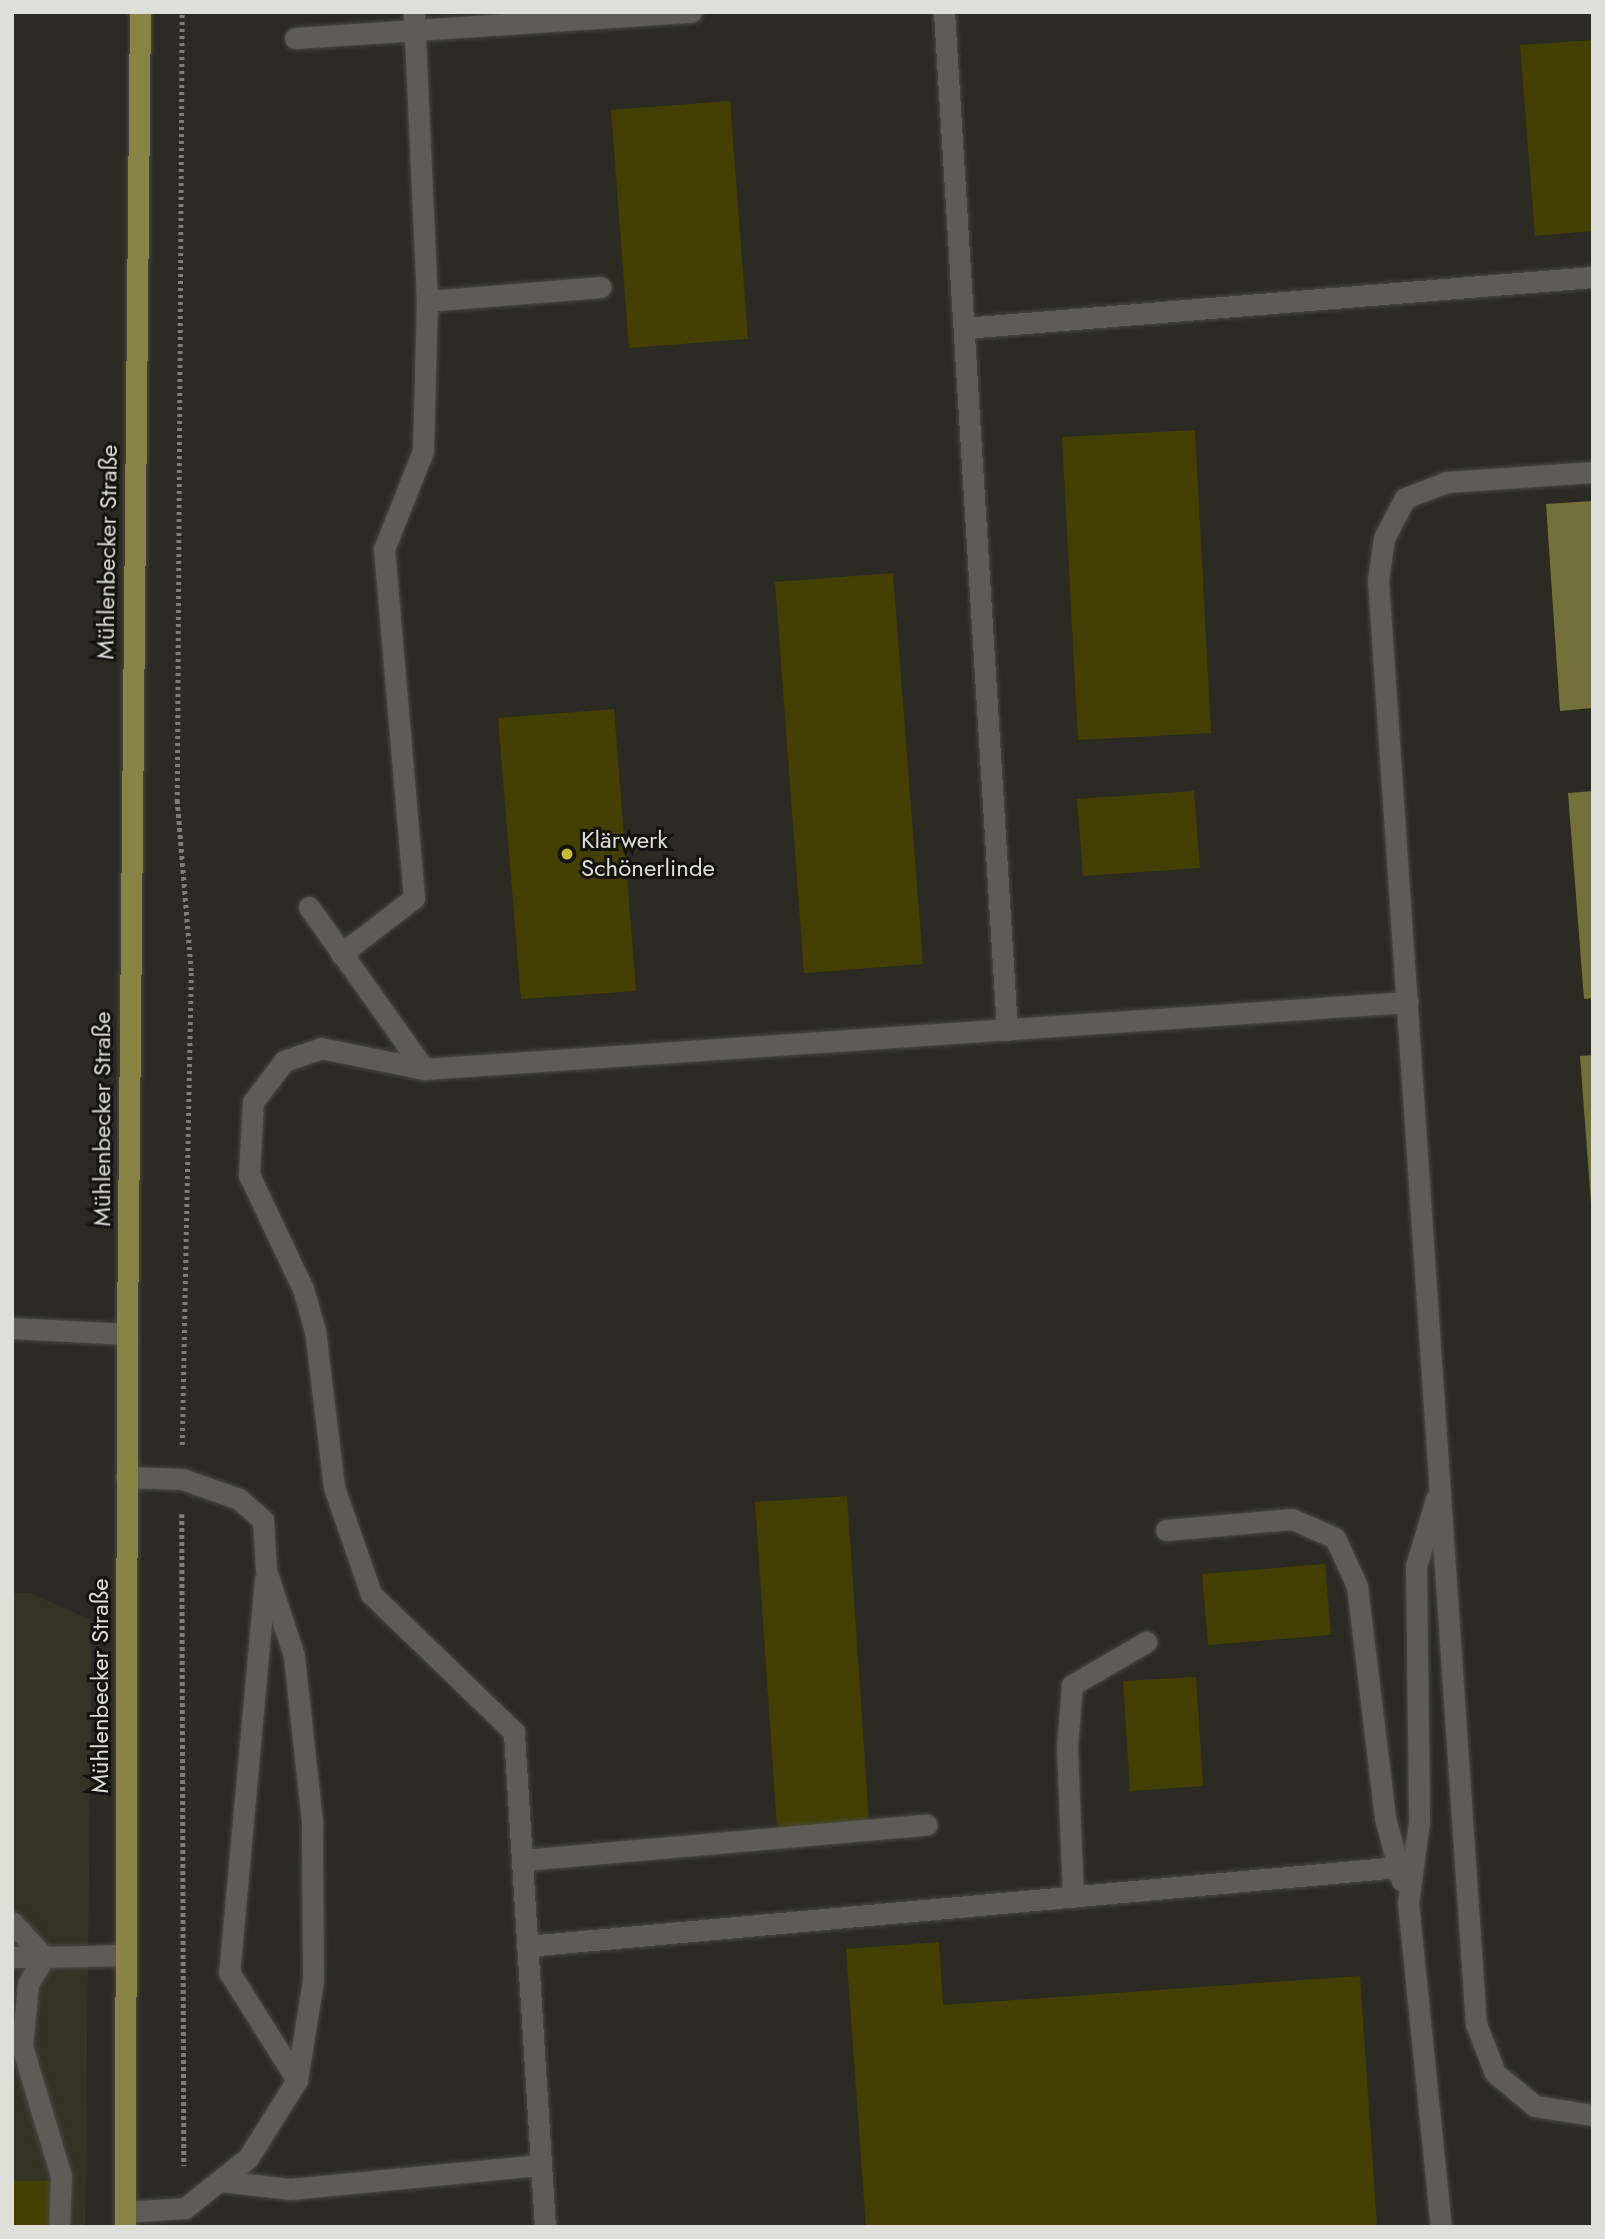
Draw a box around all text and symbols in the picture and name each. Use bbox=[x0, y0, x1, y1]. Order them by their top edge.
street label: Mühlenbecker Straße bbox=[91, 444, 123, 660]
place label: Klärwerk Schönerlinde bbox=[581, 826, 715, 882]
marker: Klärwerk Schönerlinde bbox=[559, 846, 575, 862]
street label: Mühlenbecker Straße bbox=[88, 1011, 116, 1227]
street label: Mühlenbecker Straße bbox=[86, 1578, 114, 1794]

